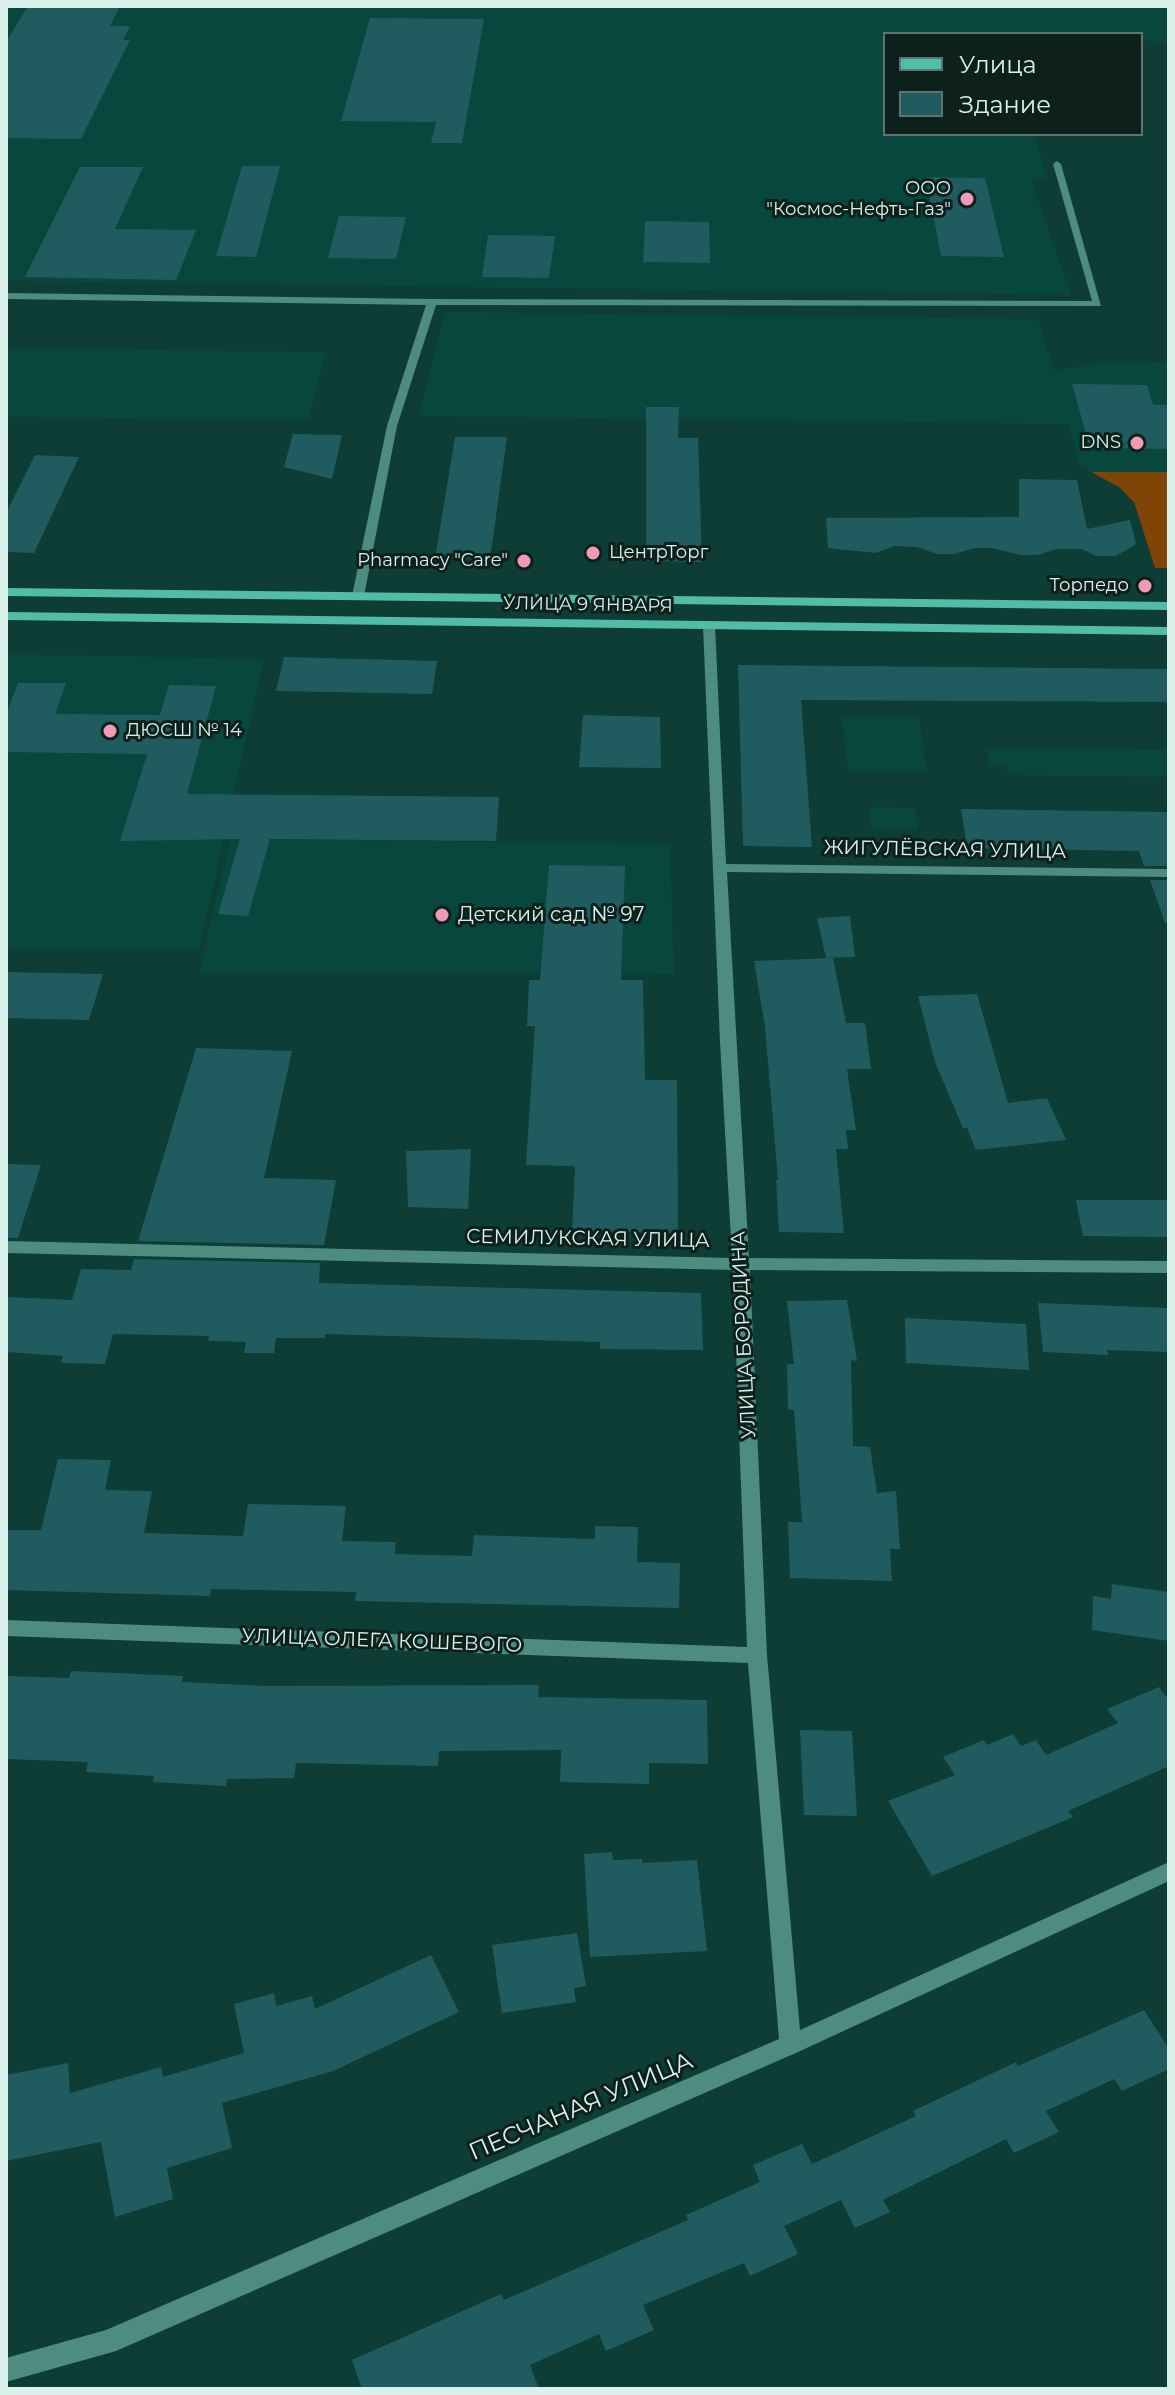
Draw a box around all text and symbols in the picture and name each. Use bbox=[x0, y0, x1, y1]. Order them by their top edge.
legend bbox=[883, 32, 1143, 136]
text: Улица bbox=[959, 50, 1037, 79]
text: Здание bbox=[959, 90, 1051, 119]
place label: ООО "Космос-Нефть-Газ" bbox=[766, 178, 951, 220]
marker: ООО "Космос-Нефть-Газ" bbox=[958, 190, 976, 208]
place label: DNS bbox=[1080, 432, 1121, 454]
marker: DNS bbox=[1128, 434, 1146, 452]
place label: ЦентрТорг bbox=[609, 542, 708, 564]
marker: ЦентрТорг bbox=[584, 544, 602, 562]
place label: Pharmacy "Care" bbox=[357, 550, 508, 572]
marker: Pharmacy "Care" bbox=[515, 552, 533, 570]
place label: Торпедо bbox=[1049, 575, 1129, 597]
marker: Торпедо bbox=[1136, 577, 1154, 595]
street label: УЛИЦА 9 ЯНВАРЯ bbox=[503, 593, 673, 617]
place label: ДЮСШ № 14 bbox=[126, 720, 242, 742]
marker: ДЮСШ № 14 bbox=[101, 722, 119, 740]
street label: ЖИГУЛЁВСКАЯ УЛИЦА bbox=[823, 836, 1067, 864]
place label: Детский сад № 97 bbox=[458, 903, 644, 927]
marker: Детский сад № 97 bbox=[433, 906, 451, 924]
street label: СЕМИЛУКСКАЯ УЛИЦА bbox=[466, 1225, 710, 1253]
street label: УЛИЦА БОРОДИНА bbox=[727, 1231, 761, 1439]
street label: УЛИЦА ОЛЕГА КОШЕВОГО bbox=[241, 1624, 523, 1658]
street label: ПЕСЧАНАЯ УЛИЦА bbox=[465, 2047, 697, 2167]

